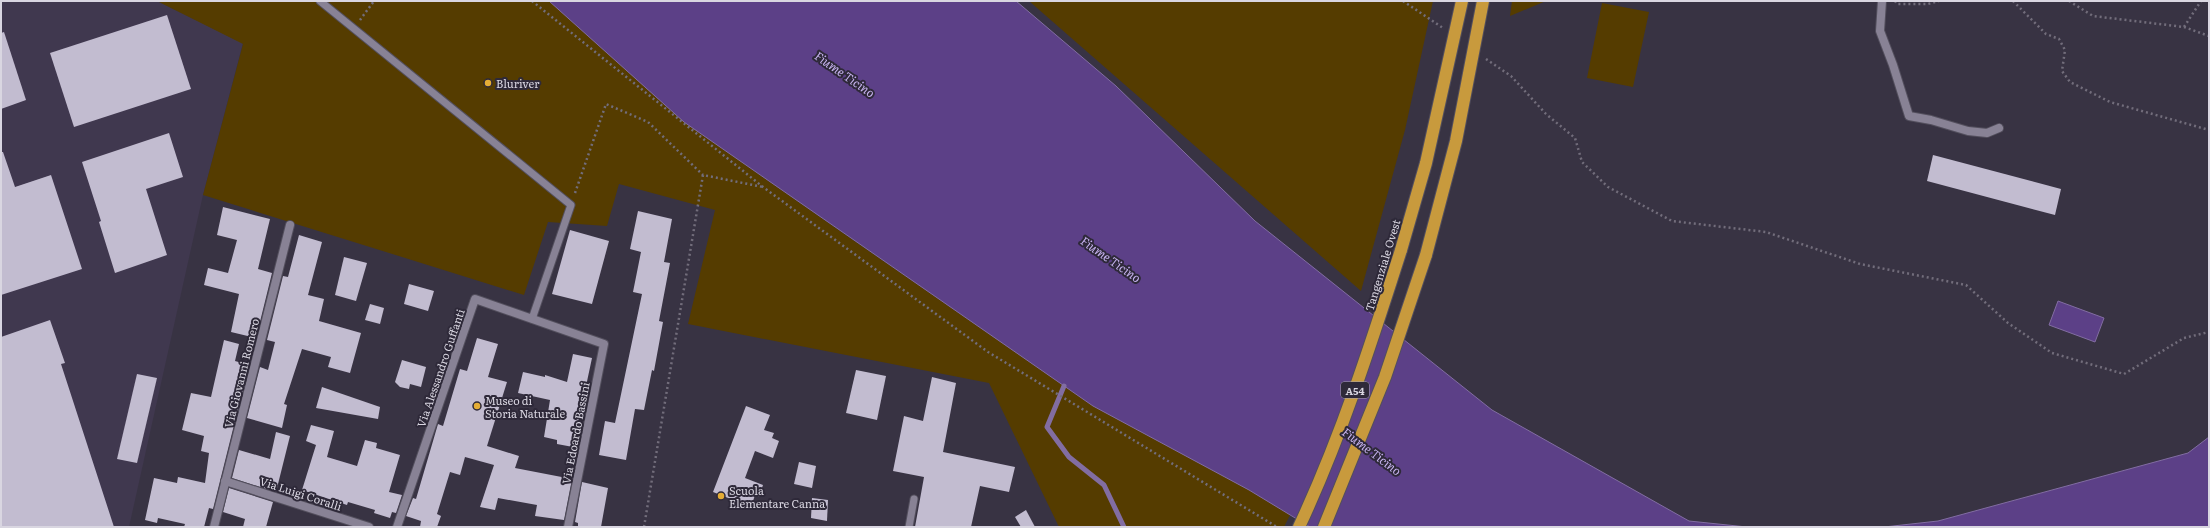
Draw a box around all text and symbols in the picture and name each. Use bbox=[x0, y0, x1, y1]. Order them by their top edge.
water label: Fiume Ticino bbox=[811, 47, 879, 101]
place label: Bluriver bbox=[496, 75, 540, 91]
marker: Bluriver bbox=[483, 78, 493, 88]
street label: Tangenziale Ovest bbox=[1360, 217, 1404, 313]
water label: Fiume Ticino bbox=[1077, 232, 1145, 286]
street label: Via Alessandro Guffanti bbox=[412, 306, 468, 429]
street label: Via Giovanni Romero bbox=[220, 317, 262, 429]
street label: Via Edoardo Bassini bbox=[557, 380, 593, 485]
road number: A54 bbox=[1341, 382, 1369, 398]
place label: Museo di Storia Naturale bbox=[485, 392, 565, 421]
marker: Museo di Storia Naturale bbox=[472, 401, 482, 411]
water label: Fiume Ticino bbox=[1339, 423, 1405, 479]
street label: Via Luigi Coralli bbox=[258, 472, 344, 514]
place label: Scuola Elementare Canna bbox=[729, 482, 825, 511]
marker: Scuola Elementare Canna bbox=[716, 491, 726, 501]

